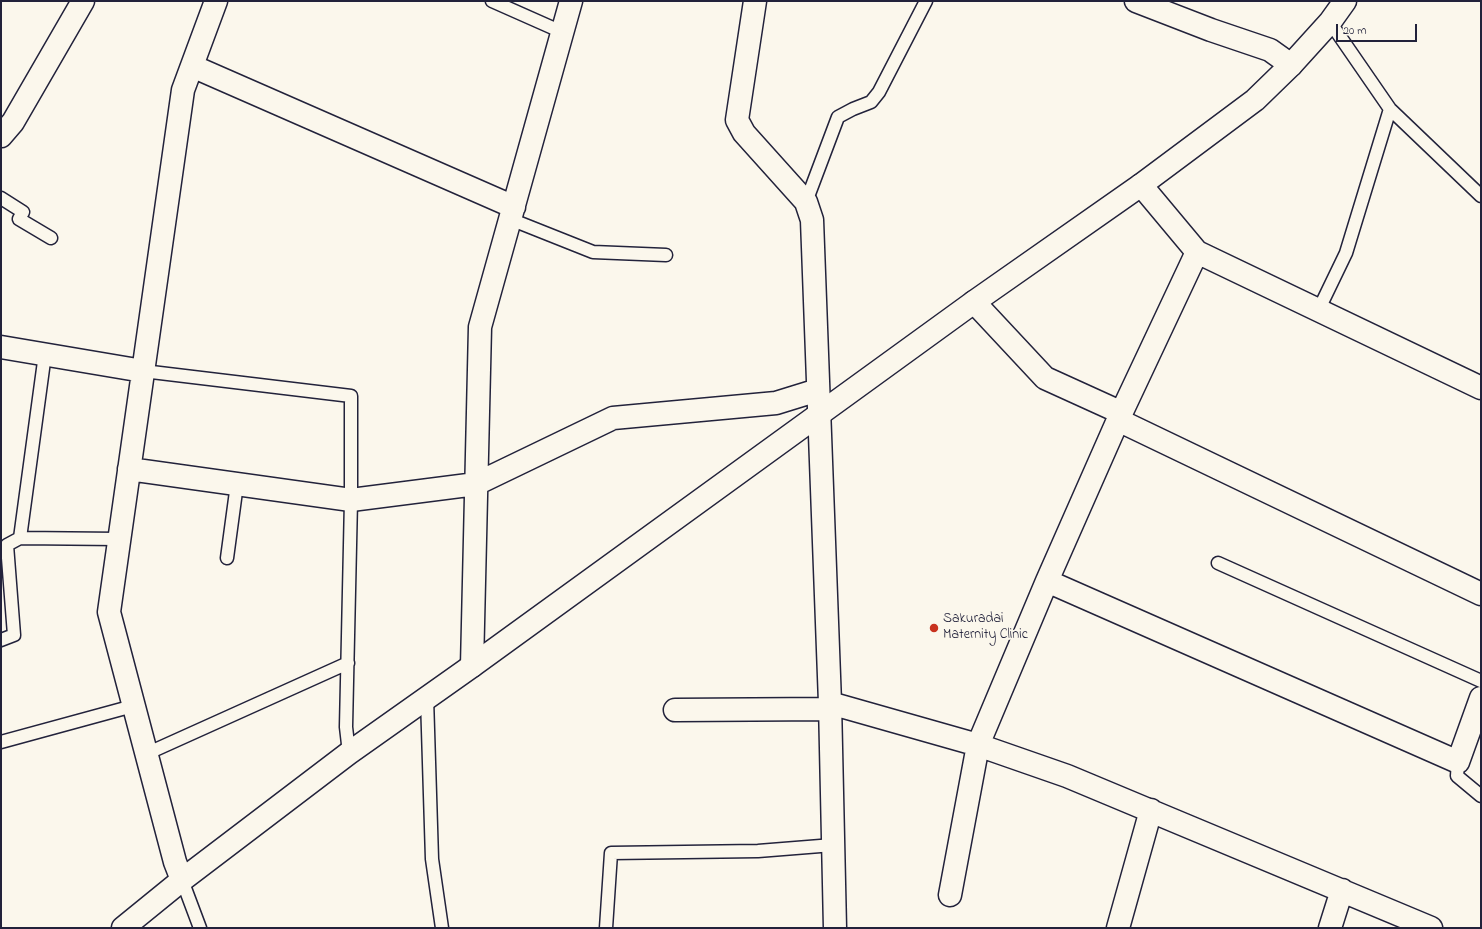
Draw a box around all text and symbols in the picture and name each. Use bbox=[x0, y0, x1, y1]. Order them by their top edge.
scale bar bbox=[1338, 16, 1419, 42]
text: 20 m bbox=[1343, 22, 1366, 40]
place label: Sakuradai Maternity Clinic bbox=[943, 612, 1028, 644]
marker: Sakuradai Maternity Clinic bbox=[928, 622, 940, 634]

